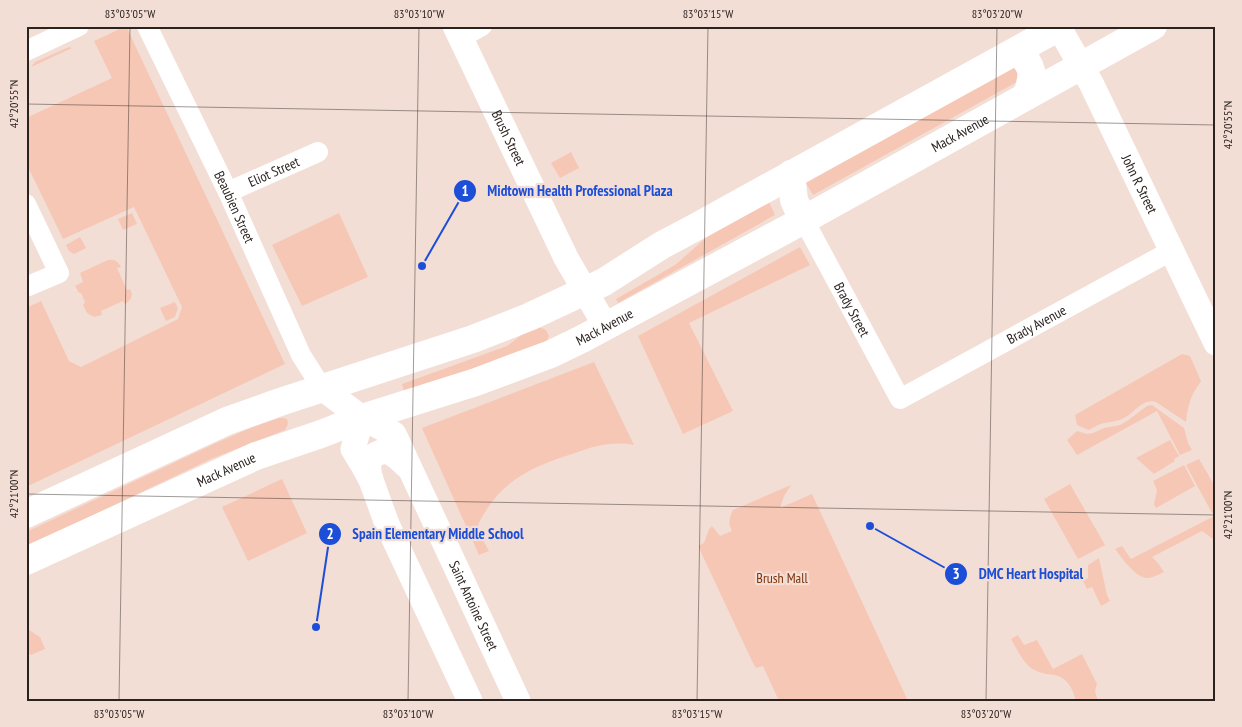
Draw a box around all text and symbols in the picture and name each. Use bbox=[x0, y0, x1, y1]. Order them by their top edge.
text: 83°03'05"W bbox=[105, 6, 155, 21]
text: 83°03'10"W bbox=[394, 6, 444, 21]
text: 83°03'15"W bbox=[683, 6, 733, 21]
text: 83°03'20"W bbox=[972, 6, 1022, 21]
text: 42°20'55"N bbox=[6, 80, 21, 128]
text: 42°20'55"N bbox=[1220, 101, 1235, 149]
street label: Brush Street bbox=[488, 107, 530, 169]
street label: Mack Avenue bbox=[928, 110, 992, 156]
street label: John R Street bbox=[1117, 151, 1162, 217]
street label: Eliot Street bbox=[245, 152, 302, 191]
street label: Beaubien Street bbox=[210, 168, 259, 246]
callout: Midtown Health Professional Plaza bbox=[452, 176, 683, 206]
text: 1 bbox=[461, 181, 469, 200]
text: Midtown Health Professional Plaza bbox=[487, 181, 673, 200]
street label: Brady Street bbox=[830, 279, 874, 340]
street label: Brady Avenue bbox=[1004, 301, 1069, 348]
street label: Mack Avenue bbox=[573, 304, 637, 350]
street label: Mack Avenue bbox=[194, 448, 259, 491]
text: 42°21'00"N bbox=[6, 470, 21, 518]
text: 42°21'00"N bbox=[1220, 491, 1235, 539]
callout: Spain Elementary Middle School bbox=[318, 519, 534, 549]
text: 2 bbox=[326, 524, 334, 543]
text: Spain Elementary Middle School bbox=[352, 524, 524, 543]
street label: Saint Antoine Street bbox=[445, 558, 502, 653]
callout: DMC Heart Hospital bbox=[944, 559, 1094, 589]
text: 3 bbox=[952, 564, 960, 583]
text: DMC Heart Hospital bbox=[979, 564, 1084, 583]
park label: Brush Mall bbox=[756, 569, 808, 587]
text: 83°03'05"W bbox=[94, 706, 144, 721]
text: 83°03'10"W bbox=[383, 706, 433, 721]
text: 83°03'15"W bbox=[672, 706, 722, 721]
text: 83°03'20"W bbox=[961, 706, 1011, 721]

